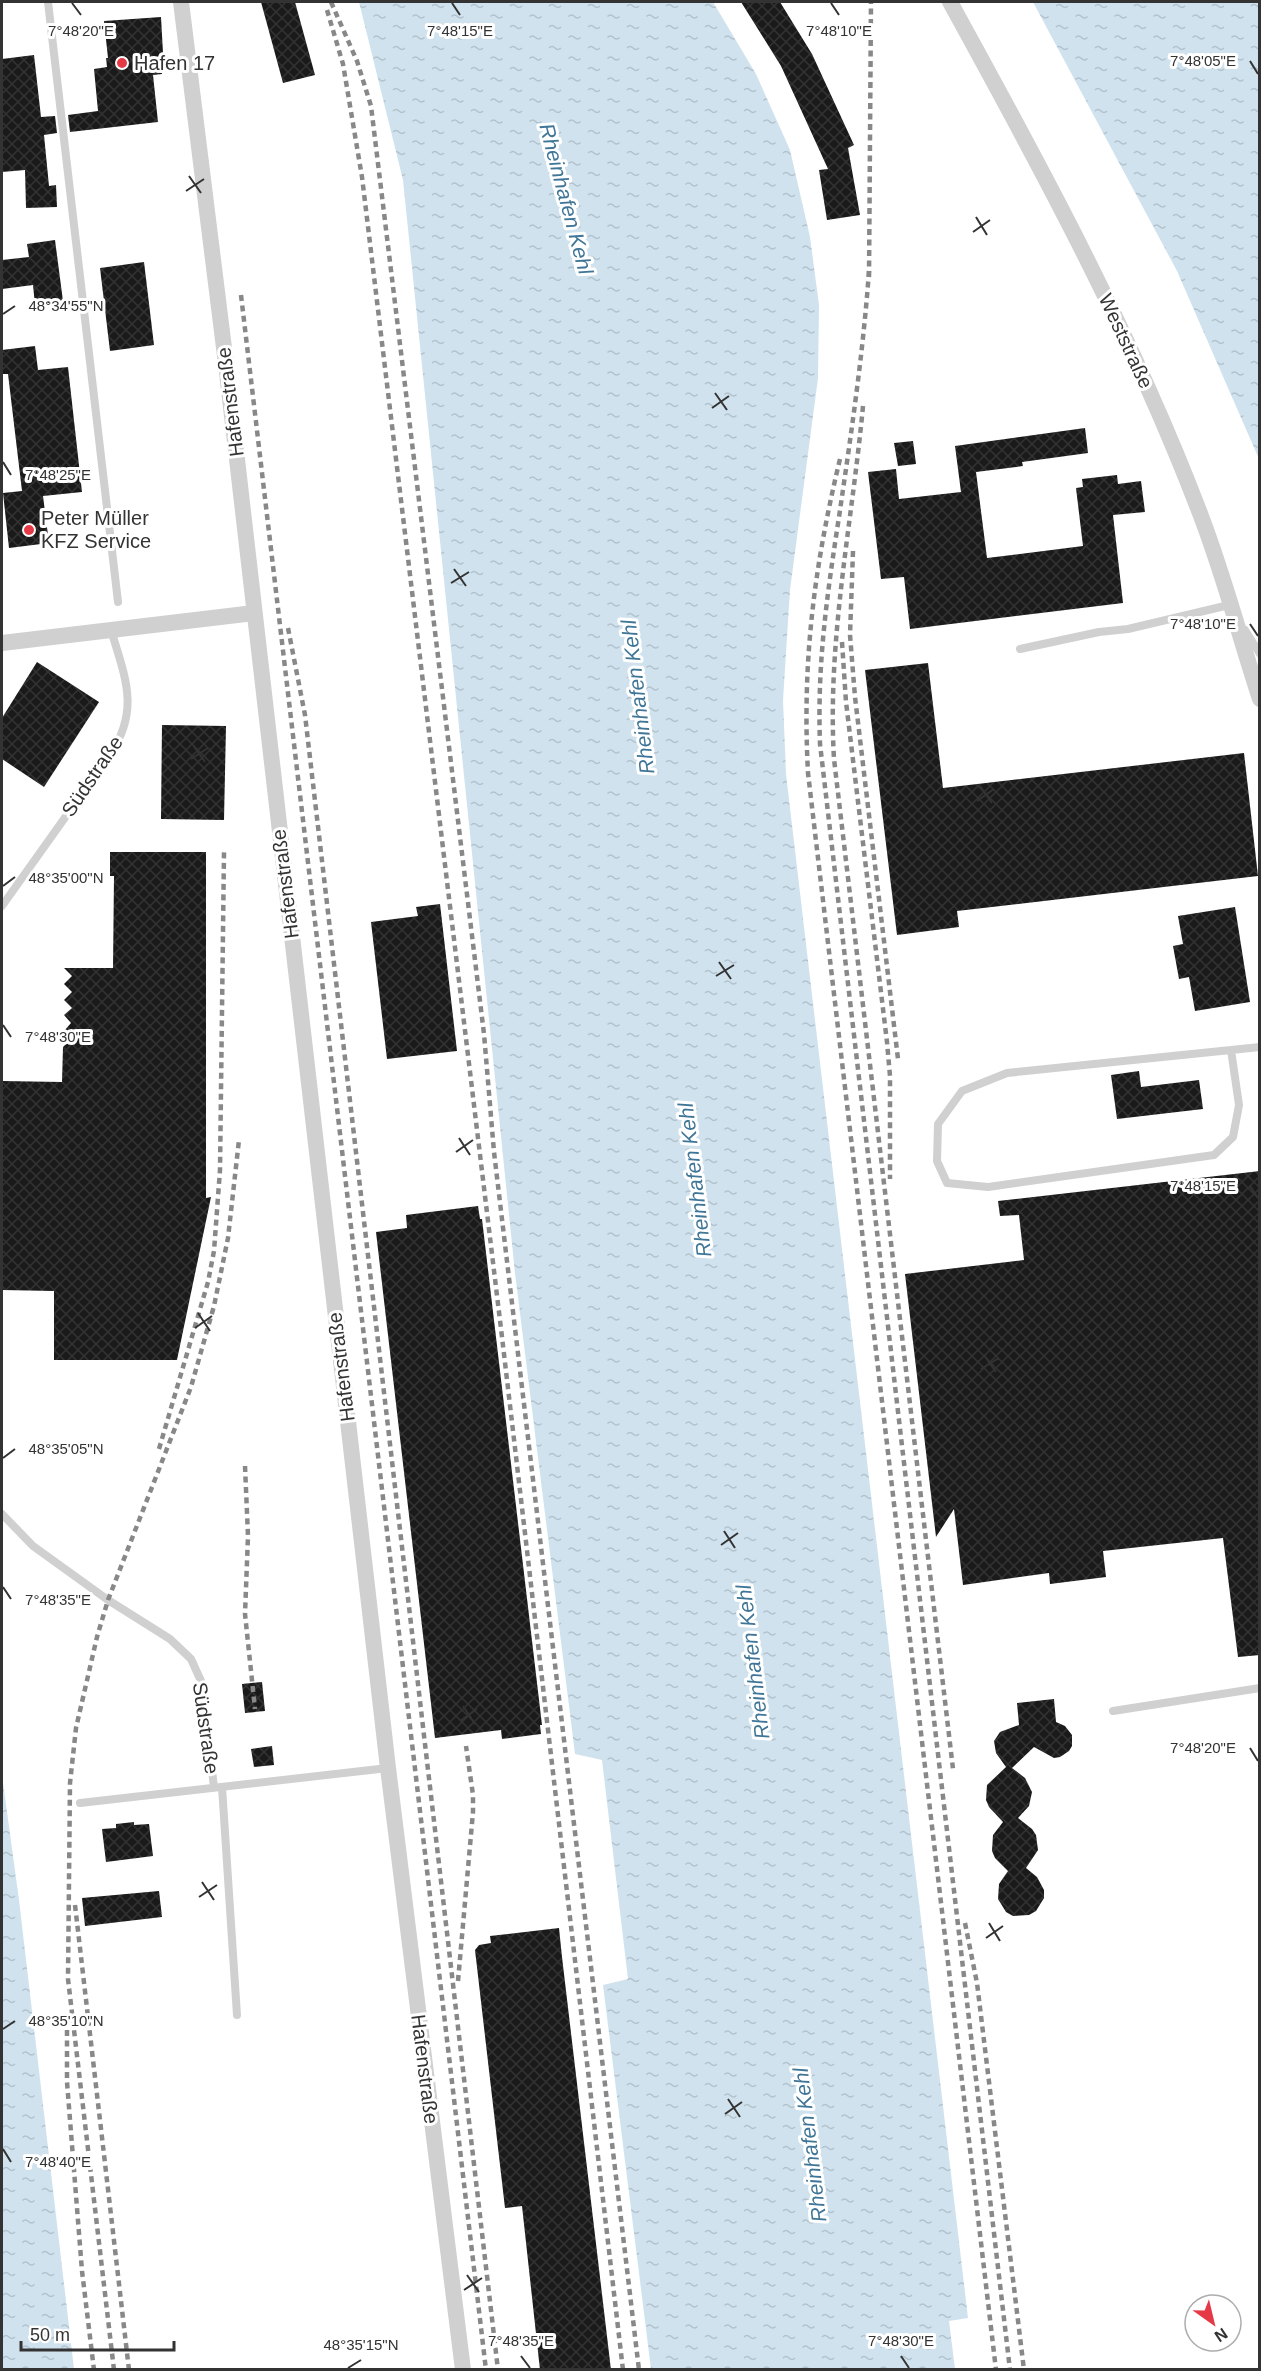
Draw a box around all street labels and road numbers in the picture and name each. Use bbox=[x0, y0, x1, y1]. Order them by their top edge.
street label: Weststraße bbox=[1095, 290, 1157, 392]
street label: Hafenstraße bbox=[212, 346, 248, 458]
street label: Südstraße bbox=[57, 732, 127, 820]
street label: Hafenstraße bbox=[267, 828, 303, 940]
street label: Hafenstraße bbox=[323, 1311, 359, 1423]
street label: Südstraße bbox=[189, 1681, 223, 1775]
street label: Hafenstraße bbox=[407, 2013, 443, 2125]

